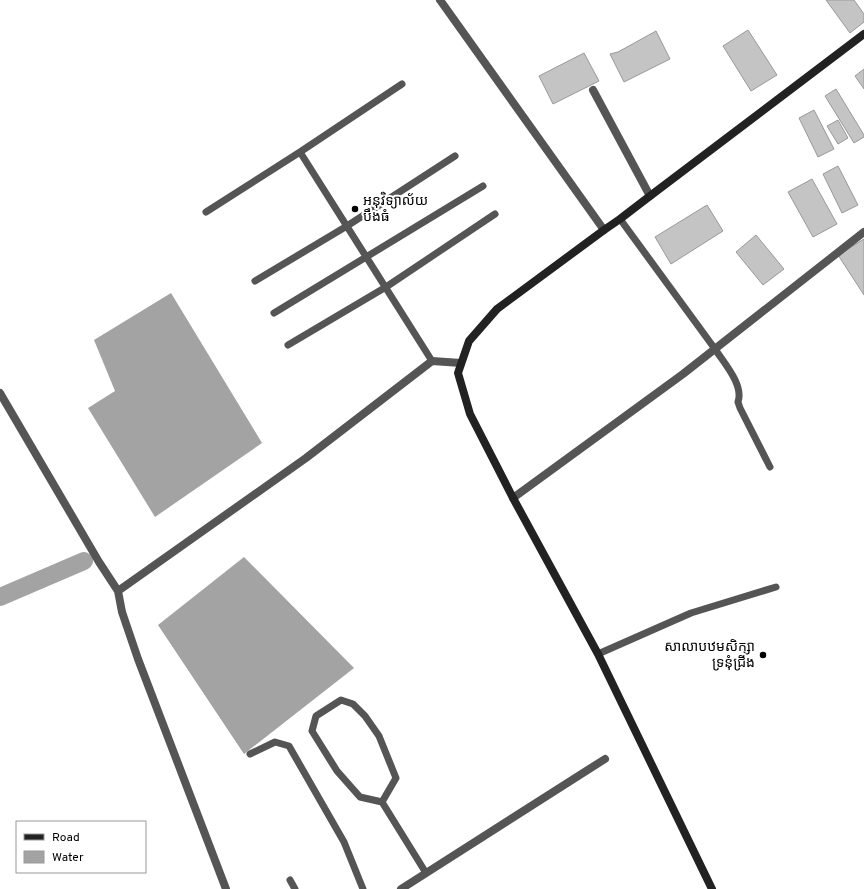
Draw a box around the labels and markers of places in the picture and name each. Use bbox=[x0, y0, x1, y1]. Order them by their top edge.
place label: អនុវិទ្យាល័យ បឹងធំ bbox=[363, 191, 428, 226]
marker: អនុវិទ្យាល័យ បឹងធំ bbox=[350, 204, 360, 214]
place label: សាលាបឋមសិក្សា ទ្រនុំជ្រីង bbox=[664, 639, 755, 672]
marker: សាលាបឋមសិក្សា ទ្រនុំជ្រីង bbox=[758, 650, 768, 660]

